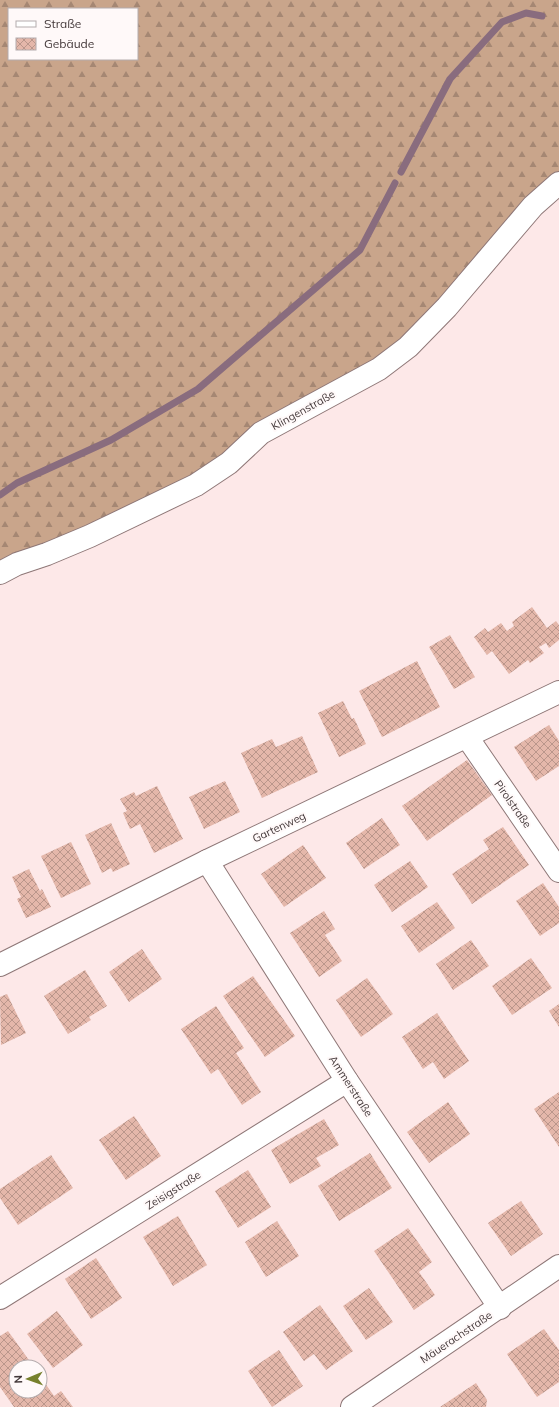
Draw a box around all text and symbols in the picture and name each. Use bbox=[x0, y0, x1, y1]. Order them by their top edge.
legend bbox=[8, 8, 138, 60]
text: Straße bbox=[44, 16, 81, 31]
text: Gebäude bbox=[44, 36, 94, 51]
street label: Klingenstraße bbox=[269, 387, 337, 433]
street label: Pirolstraße bbox=[491, 777, 535, 831]
street label: Gartenweg bbox=[250, 809, 308, 845]
street label: Ammerstraße bbox=[326, 1053, 376, 1119]
street label: Zeisigstraße bbox=[143, 1168, 203, 1212]
street label: Mäuerachstraße bbox=[417, 1308, 495, 1366]
north arrow bbox=[8, 1359, 48, 1399]
text: N bbox=[11, 1375, 25, 1384]

